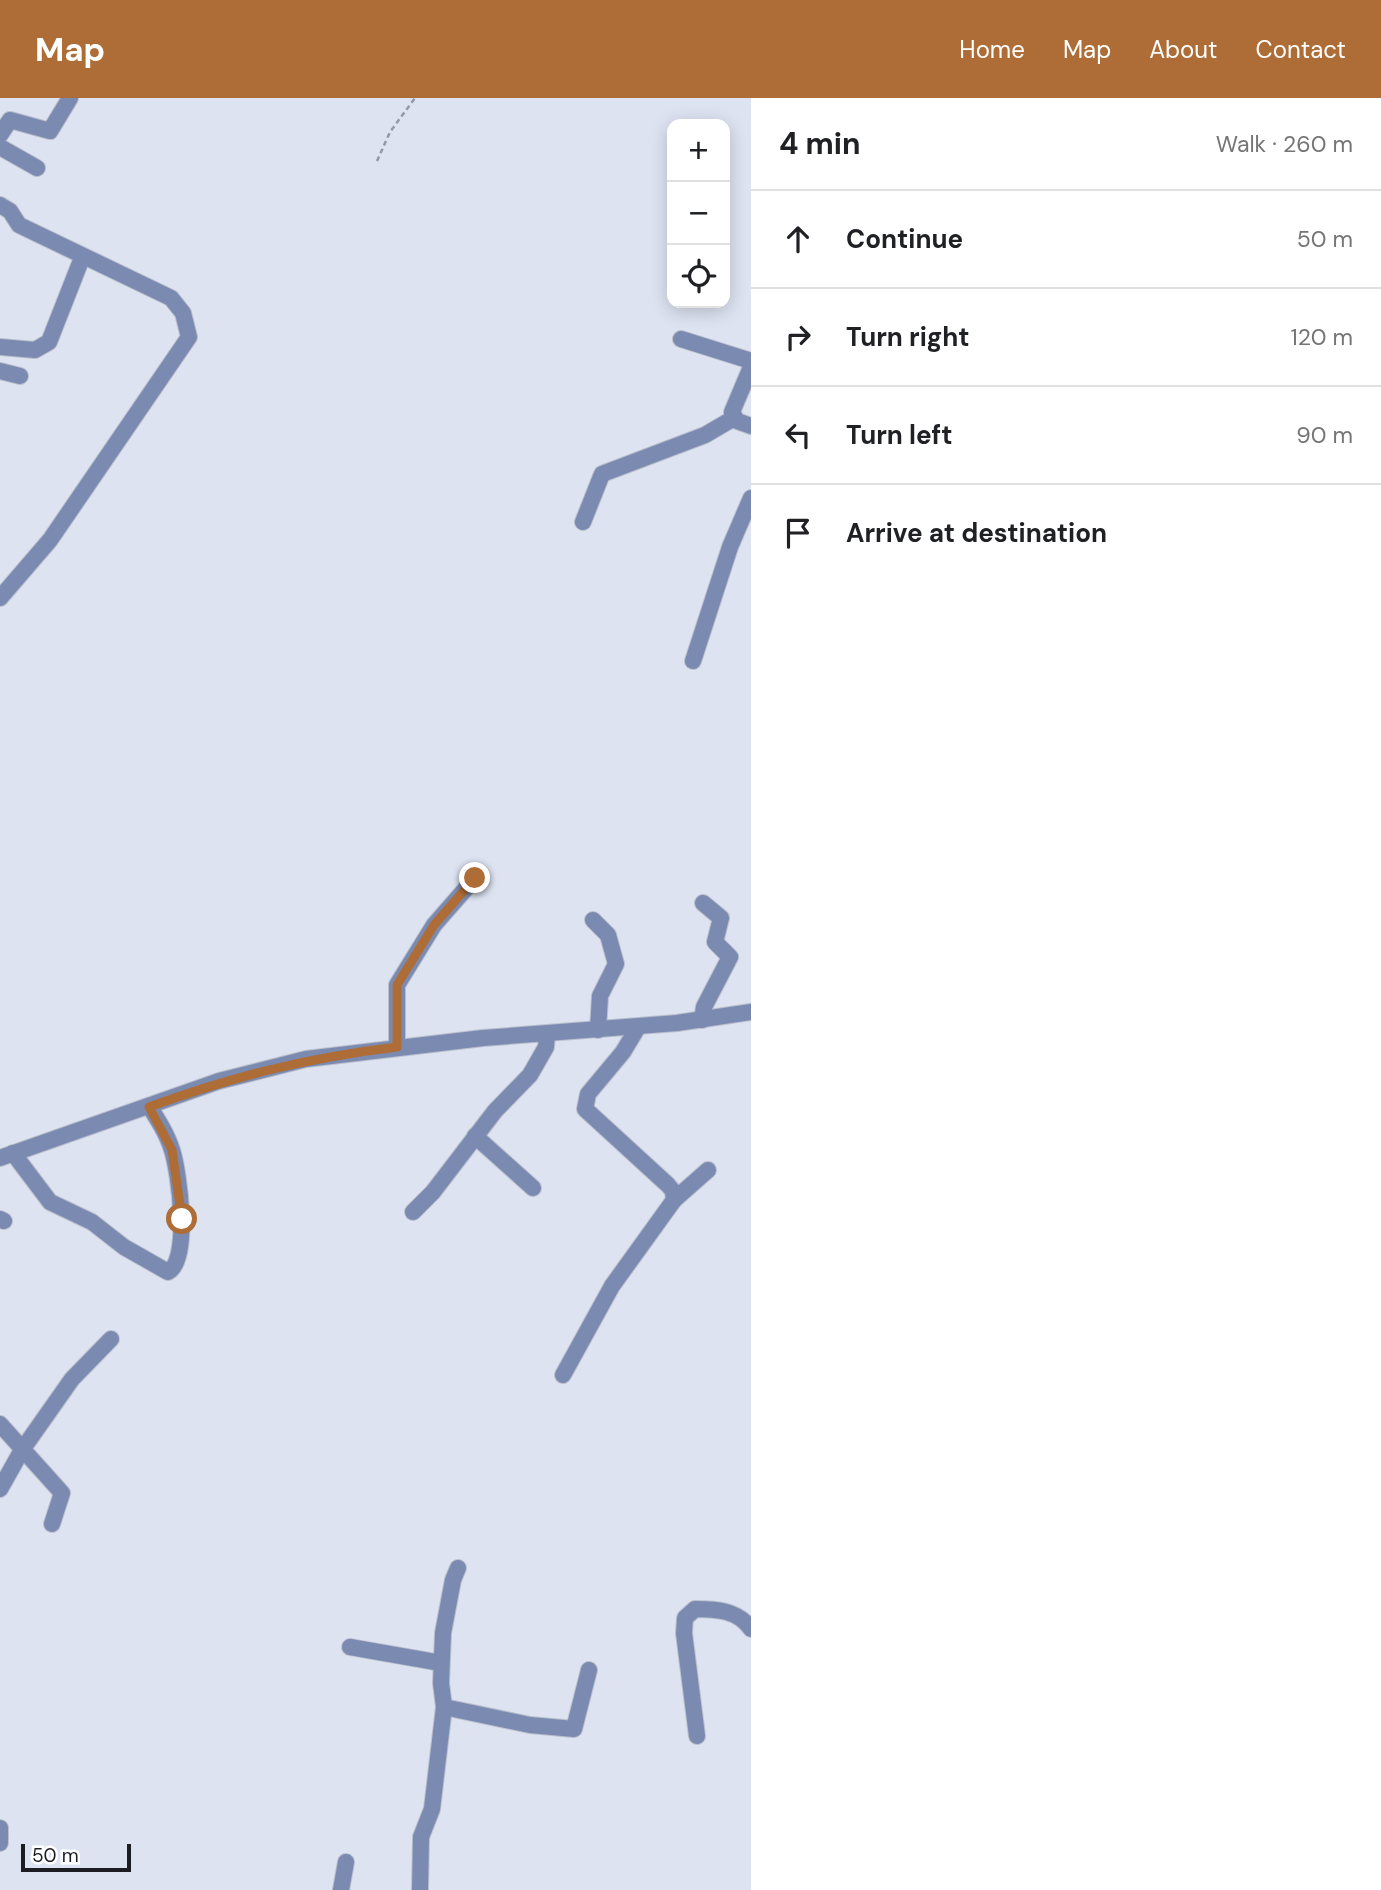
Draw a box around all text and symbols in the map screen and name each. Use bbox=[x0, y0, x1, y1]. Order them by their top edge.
text: Map bbox=[35, 28, 105, 71]
text: Home bbox=[959, 34, 1025, 65]
text: Map bbox=[1063, 34, 1111, 65]
text: About bbox=[1149, 34, 1218, 65]
text: Contact bbox=[1256, 34, 1346, 65]
map controls bbox=[667, 119, 730, 308]
button: + bbox=[667, 119, 730, 182]
text: 4 min bbox=[779, 124, 861, 163]
text: Walk · 260 m bbox=[1216, 129, 1353, 159]
button: − bbox=[667, 182, 730, 245]
icon: ahead bbox=[779, 220, 817, 258]
text: Continue bbox=[846, 222, 963, 256]
text: 50 m bbox=[1297, 224, 1353, 254]
button: locate bbox=[667, 245, 730, 308]
icon: right bbox=[779, 318, 817, 356]
text: Turn right bbox=[846, 320, 970, 354]
text: 120 m bbox=[1290, 322, 1353, 352]
icon: left bbox=[779, 416, 817, 454]
text: Turn left bbox=[846, 418, 953, 452]
text: 90 m bbox=[1296, 420, 1353, 450]
icon: arrive bbox=[779, 514, 817, 552]
text: Arrive at destination bbox=[846, 516, 1107, 550]
route end bbox=[459, 862, 490, 893]
route start bbox=[166, 1203, 197, 1234]
scale bar bbox=[21, 1841, 131, 1873]
text: 50 m bbox=[32, 1843, 79, 1868]

